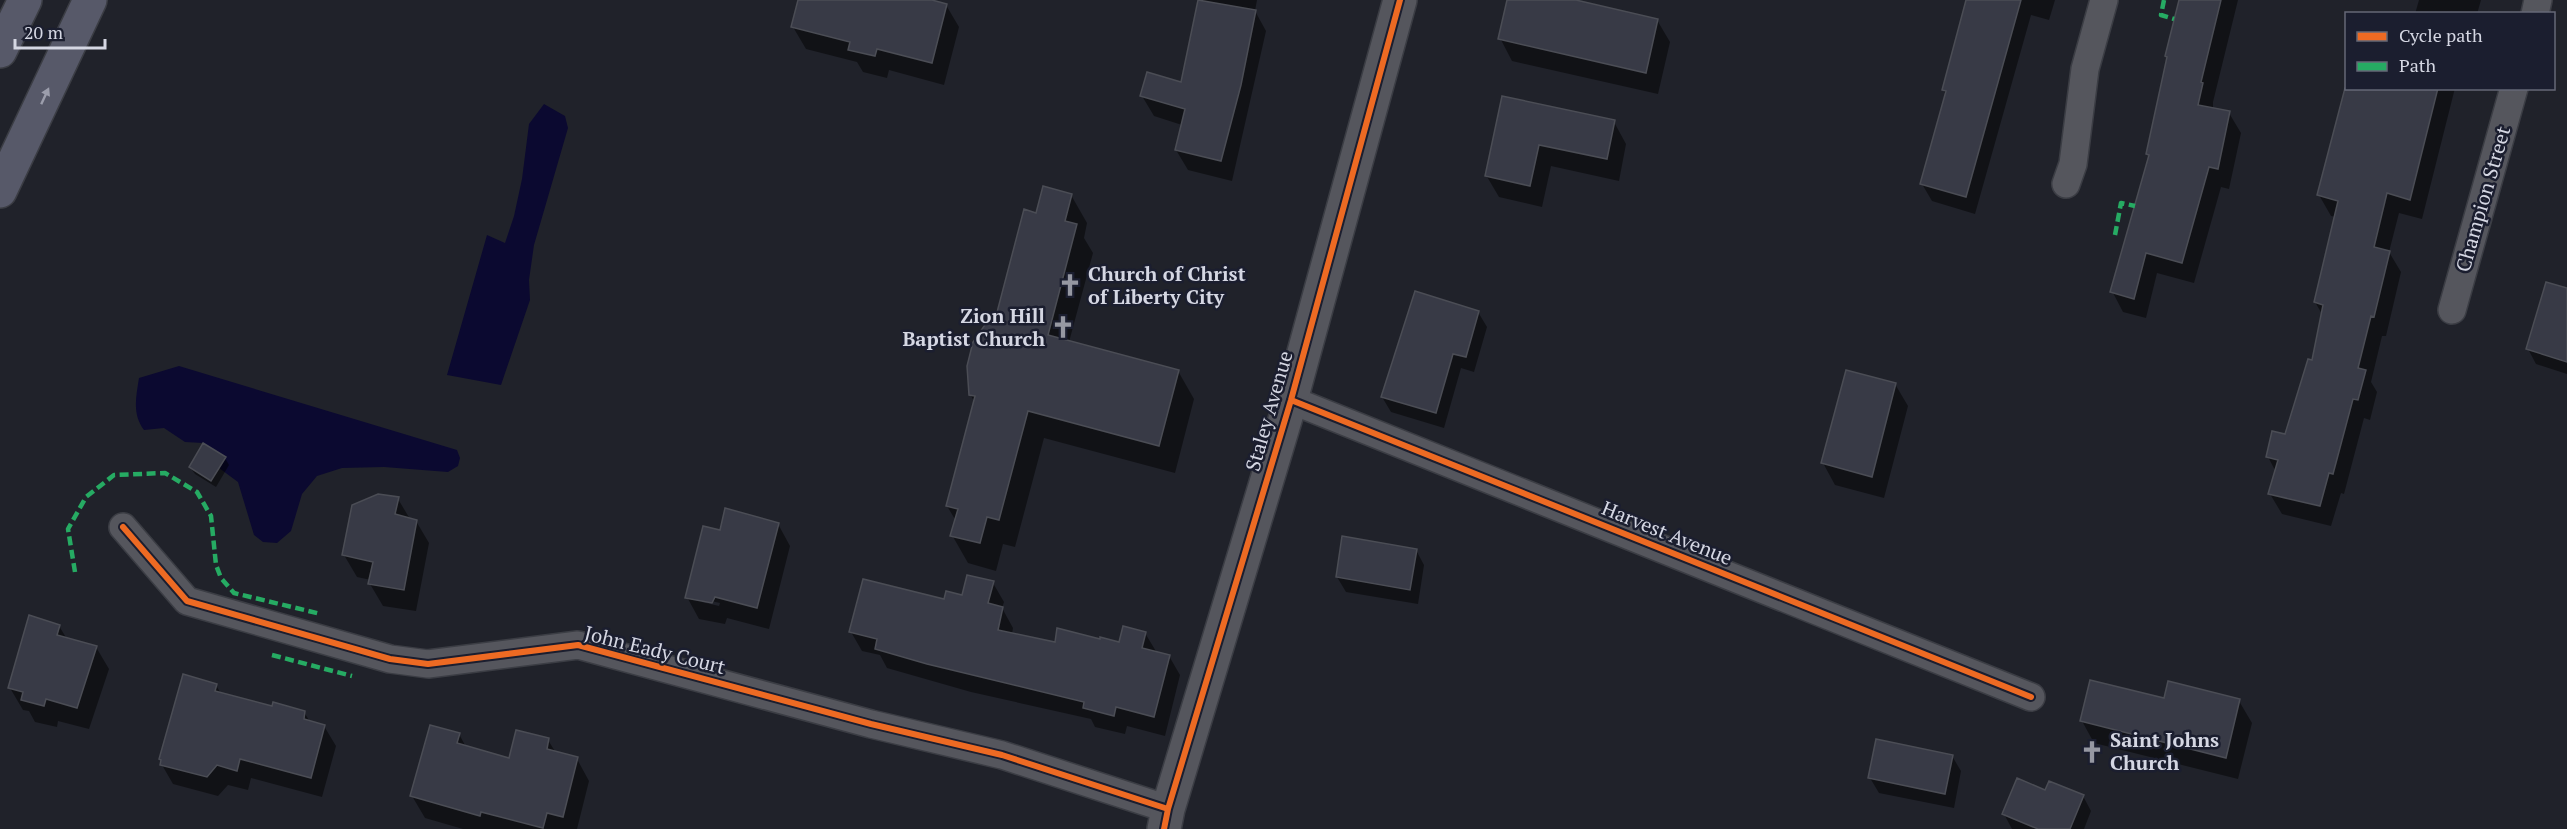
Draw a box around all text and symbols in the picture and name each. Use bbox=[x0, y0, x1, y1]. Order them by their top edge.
scale bar bbox=[15, 12, 105, 50]
legend bbox=[2345, 12, 2555, 90]
text: 20 m bbox=[24, 20, 64, 44]
text: Cycle path bbox=[2399, 23, 2483, 47]
text: Path bbox=[2399, 53, 2436, 77]
one-way arrow bbox=[41, 87, 50, 104]
street label: Champion Street bbox=[2449, 122, 2516, 275]
place label: Church of Christ of Liberty City bbox=[1088, 260, 1246, 310]
church icon: Church of Christ of Liberty City bbox=[1057, 272, 1083, 298]
place label: Zion Hill Baptist Church bbox=[902, 302, 1045, 352]
church icon: Zion Hill Baptist Church bbox=[1050, 314, 1076, 340]
street label: Staley Avenue bbox=[1238, 348, 1299, 474]
street label: Harvest Avenue bbox=[1598, 494, 1736, 571]
street label: John Eady Court bbox=[582, 619, 729, 680]
place label: Saint Johns Church bbox=[2110, 726, 2219, 776]
church icon: Saint Johns Church bbox=[2079, 739, 2105, 765]

